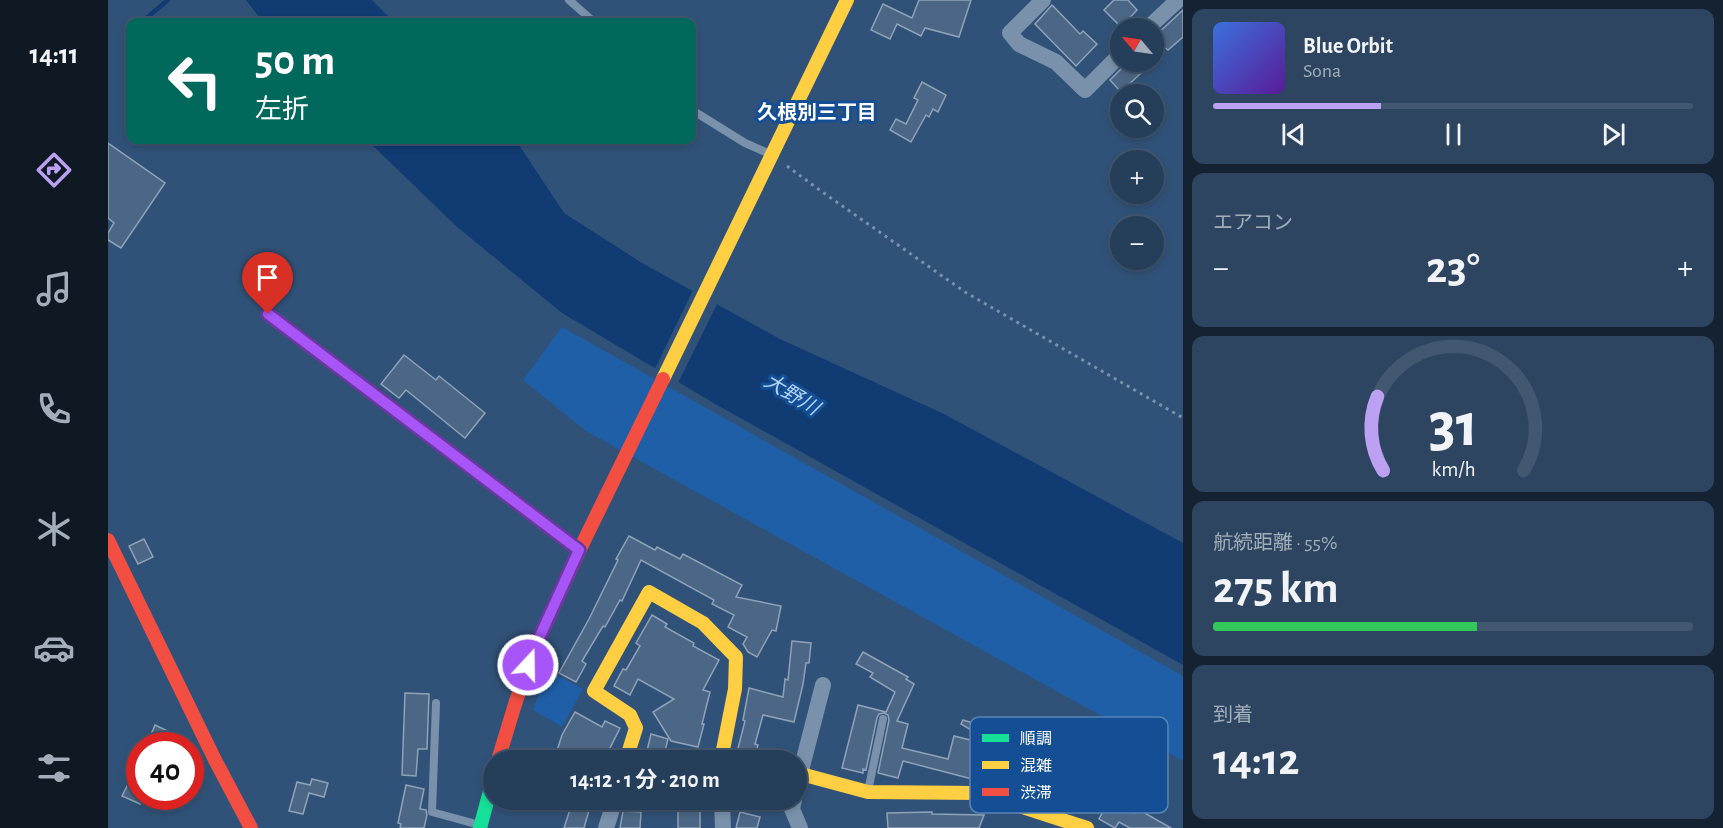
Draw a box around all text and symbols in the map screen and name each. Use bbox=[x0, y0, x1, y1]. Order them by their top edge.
north arrow bbox=[1110, 18, 1164, 72]
map controls bbox=[1110, 18, 1164, 270]
text: Blue Orbit bbox=[1303, 35, 1393, 57]
text: 50 m bbox=[255, 40, 335, 82]
text: 14:11 bbox=[30, 41, 78, 68]
icon: left bbox=[156, 42, 234, 120]
text: Sona bbox=[1303, 61, 1341, 81]
button: search bbox=[1110, 84, 1164, 138]
text: 左折 bbox=[255, 96, 309, 123]
district label: 久根別三丁目 bbox=[757, 102, 877, 123]
icon: previous bbox=[1277, 118, 1310, 151]
icon: pause bbox=[1437, 118, 1470, 151]
icon: next bbox=[1597, 118, 1630, 151]
icon: directions bbox=[33, 149, 75, 191]
button: + bbox=[1110, 150, 1164, 204]
text: エアコン bbox=[1213, 213, 1293, 233]
button: − bbox=[1110, 216, 1164, 270]
text: 23° bbox=[1426, 246, 1480, 291]
pin bbox=[242, 252, 293, 314]
text: − bbox=[1213, 252, 1229, 285]
text: + bbox=[1677, 252, 1693, 285]
icon: arrive bbox=[251, 261, 284, 294]
icon: music bbox=[33, 268, 75, 310]
water label: 大野川 bbox=[761, 370, 825, 420]
icon: phone bbox=[33, 388, 75, 430]
text: 31 bbox=[1428, 395, 1478, 457]
text: km/h bbox=[1431, 459, 1475, 480]
icon: climate bbox=[33, 508, 75, 550]
text: 航続距離 · 55% bbox=[1213, 533, 1337, 553]
text: 275 km bbox=[1213, 566, 1338, 611]
icon: car bbox=[33, 627, 75, 669]
position arrow bbox=[496, 633, 560, 697]
text: 到着 bbox=[1213, 705, 1253, 725]
legend bbox=[970, 717, 1168, 813]
text: 順調 bbox=[1020, 731, 1052, 747]
speed limit sign: 40 bbox=[126, 732, 204, 810]
text: 14:12 bbox=[1213, 738, 1300, 783]
icon: filters bbox=[33, 747, 75, 789]
text: 混雑 bbox=[1020, 757, 1052, 774]
text: 14:12 · 1 分 · 210 m bbox=[570, 769, 720, 791]
text: 渋滞 bbox=[1020, 785, 1052, 801]

